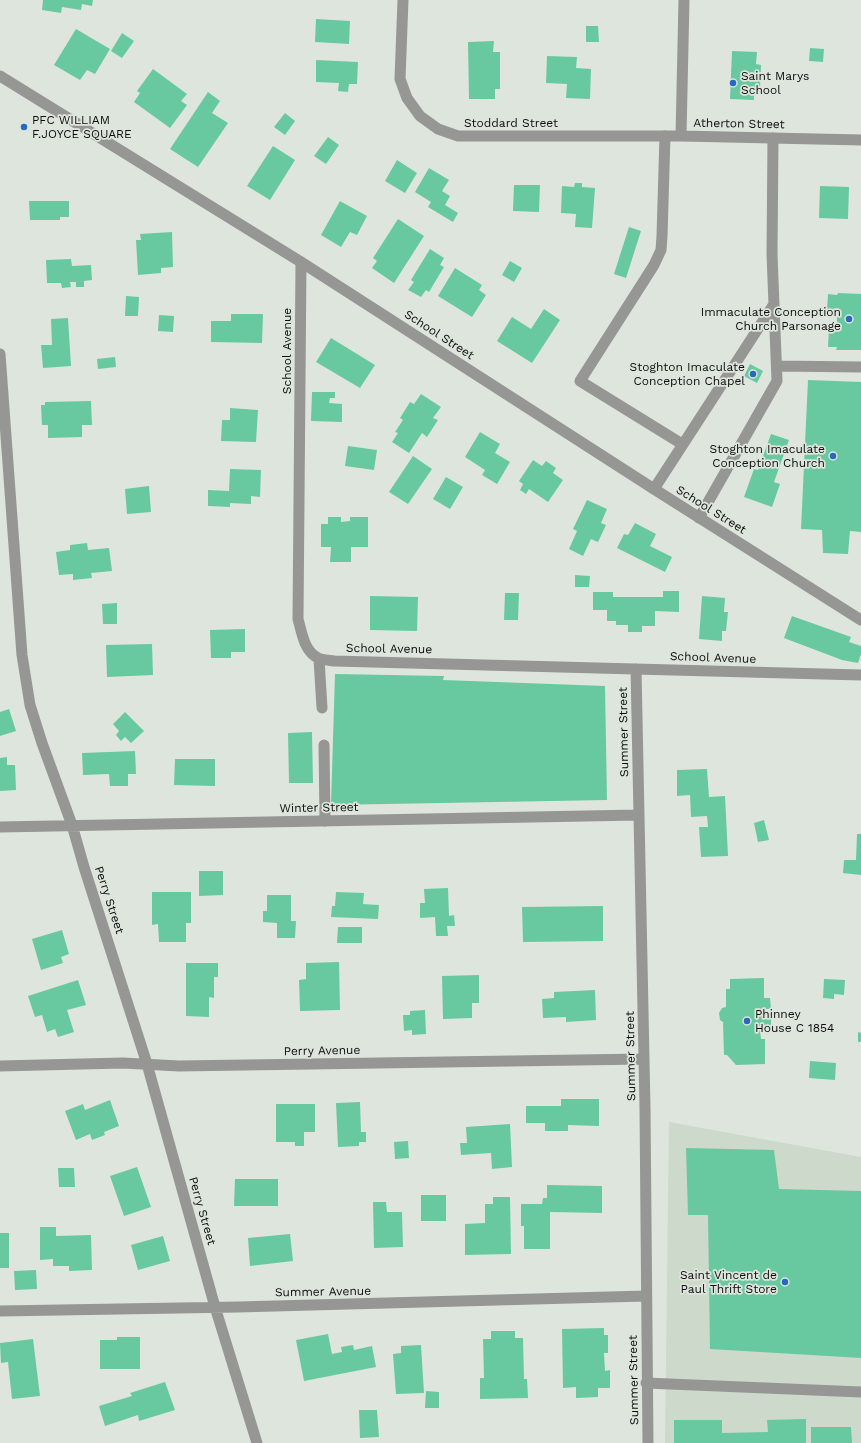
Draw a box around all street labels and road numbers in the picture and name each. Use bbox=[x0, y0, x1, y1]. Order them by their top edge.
street label: Stoddard Street bbox=[464, 116, 558, 130]
street label: Atherton Street bbox=[693, 116, 785, 132]
street label: School Street bbox=[401, 307, 477, 363]
street label: School Avenue bbox=[280, 308, 294, 394]
street label: School Street bbox=[673, 483, 749, 537]
street label: School Avenue bbox=[346, 641, 432, 657]
street label: School Avenue bbox=[670, 649, 756, 667]
street label: Summer Street bbox=[616, 687, 632, 777]
street label: Winter Street bbox=[279, 800, 359, 816]
street label: Perry Street bbox=[91, 864, 127, 936]
street label: Summer Street bbox=[623, 1011, 639, 1101]
street label: Perry Avenue bbox=[284, 1043, 360, 1059]
street label: Perry Street bbox=[185, 1175, 219, 1247]
street label: Summer Avenue bbox=[275, 1284, 371, 1300]
street label: Summer Street bbox=[626, 1335, 642, 1425]

